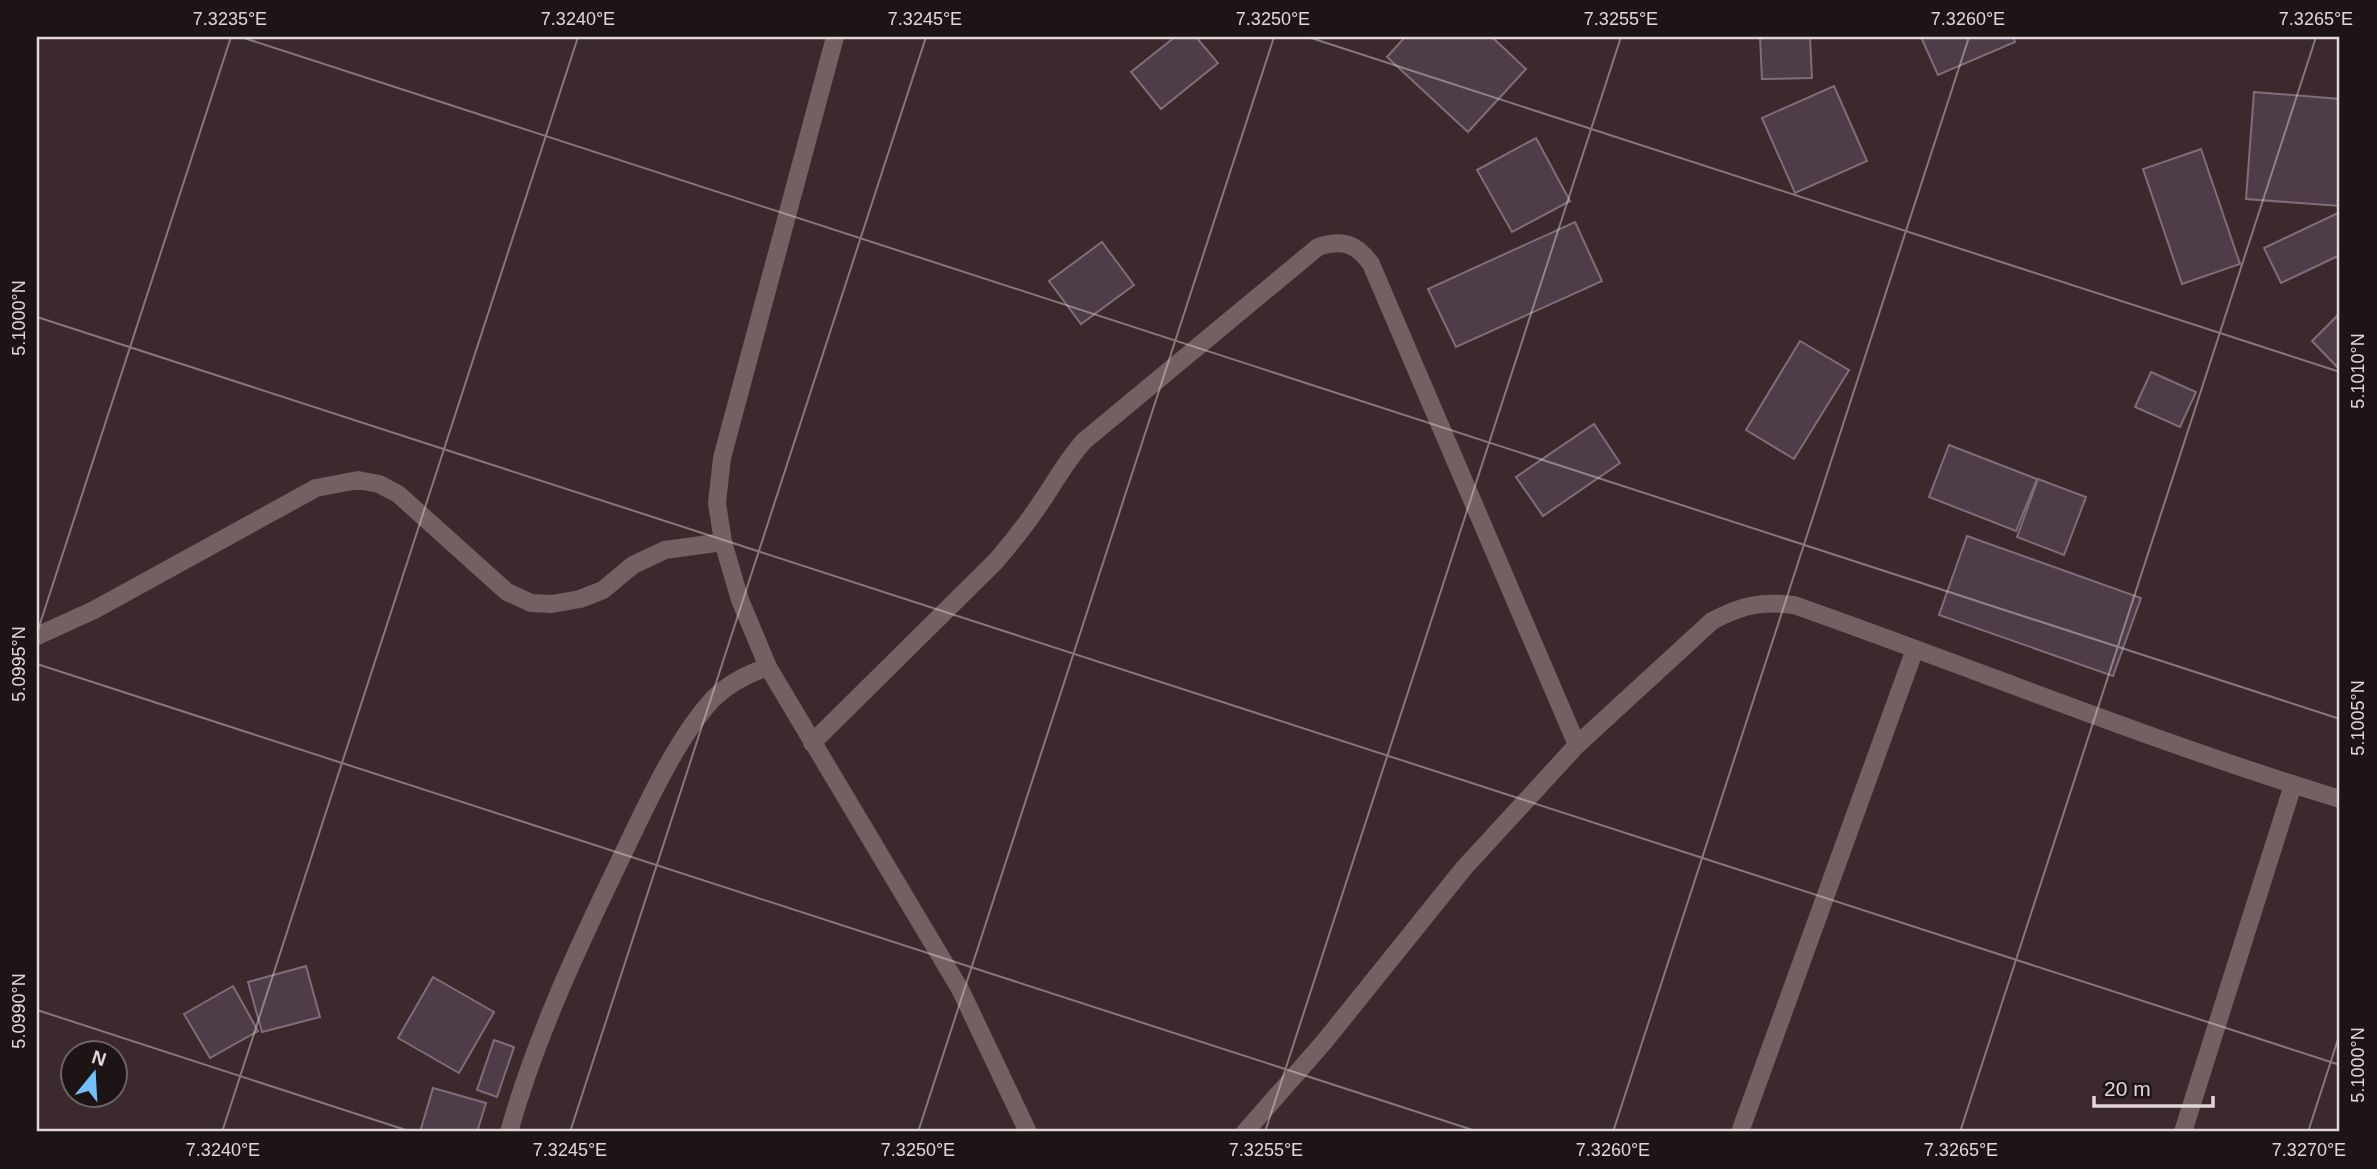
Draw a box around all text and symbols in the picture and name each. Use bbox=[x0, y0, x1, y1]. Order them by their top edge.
text: 7.3235°E bbox=[193, 9, 267, 29]
text: 7.3240°E bbox=[541, 9, 615, 29]
text: 7.3245°E bbox=[888, 9, 962, 29]
text: 7.3250°E bbox=[1236, 9, 1310, 29]
text: 7.3255°E bbox=[1584, 9, 1658, 29]
text: 7.3260°E bbox=[1931, 9, 2005, 29]
text: 7.3265°E bbox=[2279, 9, 2353, 29]
text: 5.1000°N bbox=[9, 280, 29, 356]
text: 5.1010°N bbox=[2348, 333, 2368, 409]
text: 5.0995°N bbox=[9, 626, 29, 702]
text: 5.1005°N bbox=[2348, 680, 2368, 756]
text: 5.0990°N bbox=[9, 973, 29, 1049]
text: 5.1000°N bbox=[2348, 1027, 2368, 1103]
north arrow bbox=[60, 1040, 130, 1110]
text: N bbox=[89, 1046, 109, 1070]
scale bar bbox=[2094, 1064, 2212, 1108]
text: 20 m bbox=[2104, 1077, 2151, 1100]
text: 7.3240°E bbox=[186, 1140, 260, 1160]
text: 7.3245°E bbox=[533, 1140, 607, 1160]
text: 7.3250°E bbox=[881, 1140, 955, 1160]
text: 7.3255°E bbox=[1229, 1140, 1303, 1160]
text: 7.3260°E bbox=[1576, 1140, 1650, 1160]
text: 7.3265°E bbox=[1924, 1140, 1998, 1160]
text: 7.3270°E bbox=[2272, 1140, 2346, 1160]

